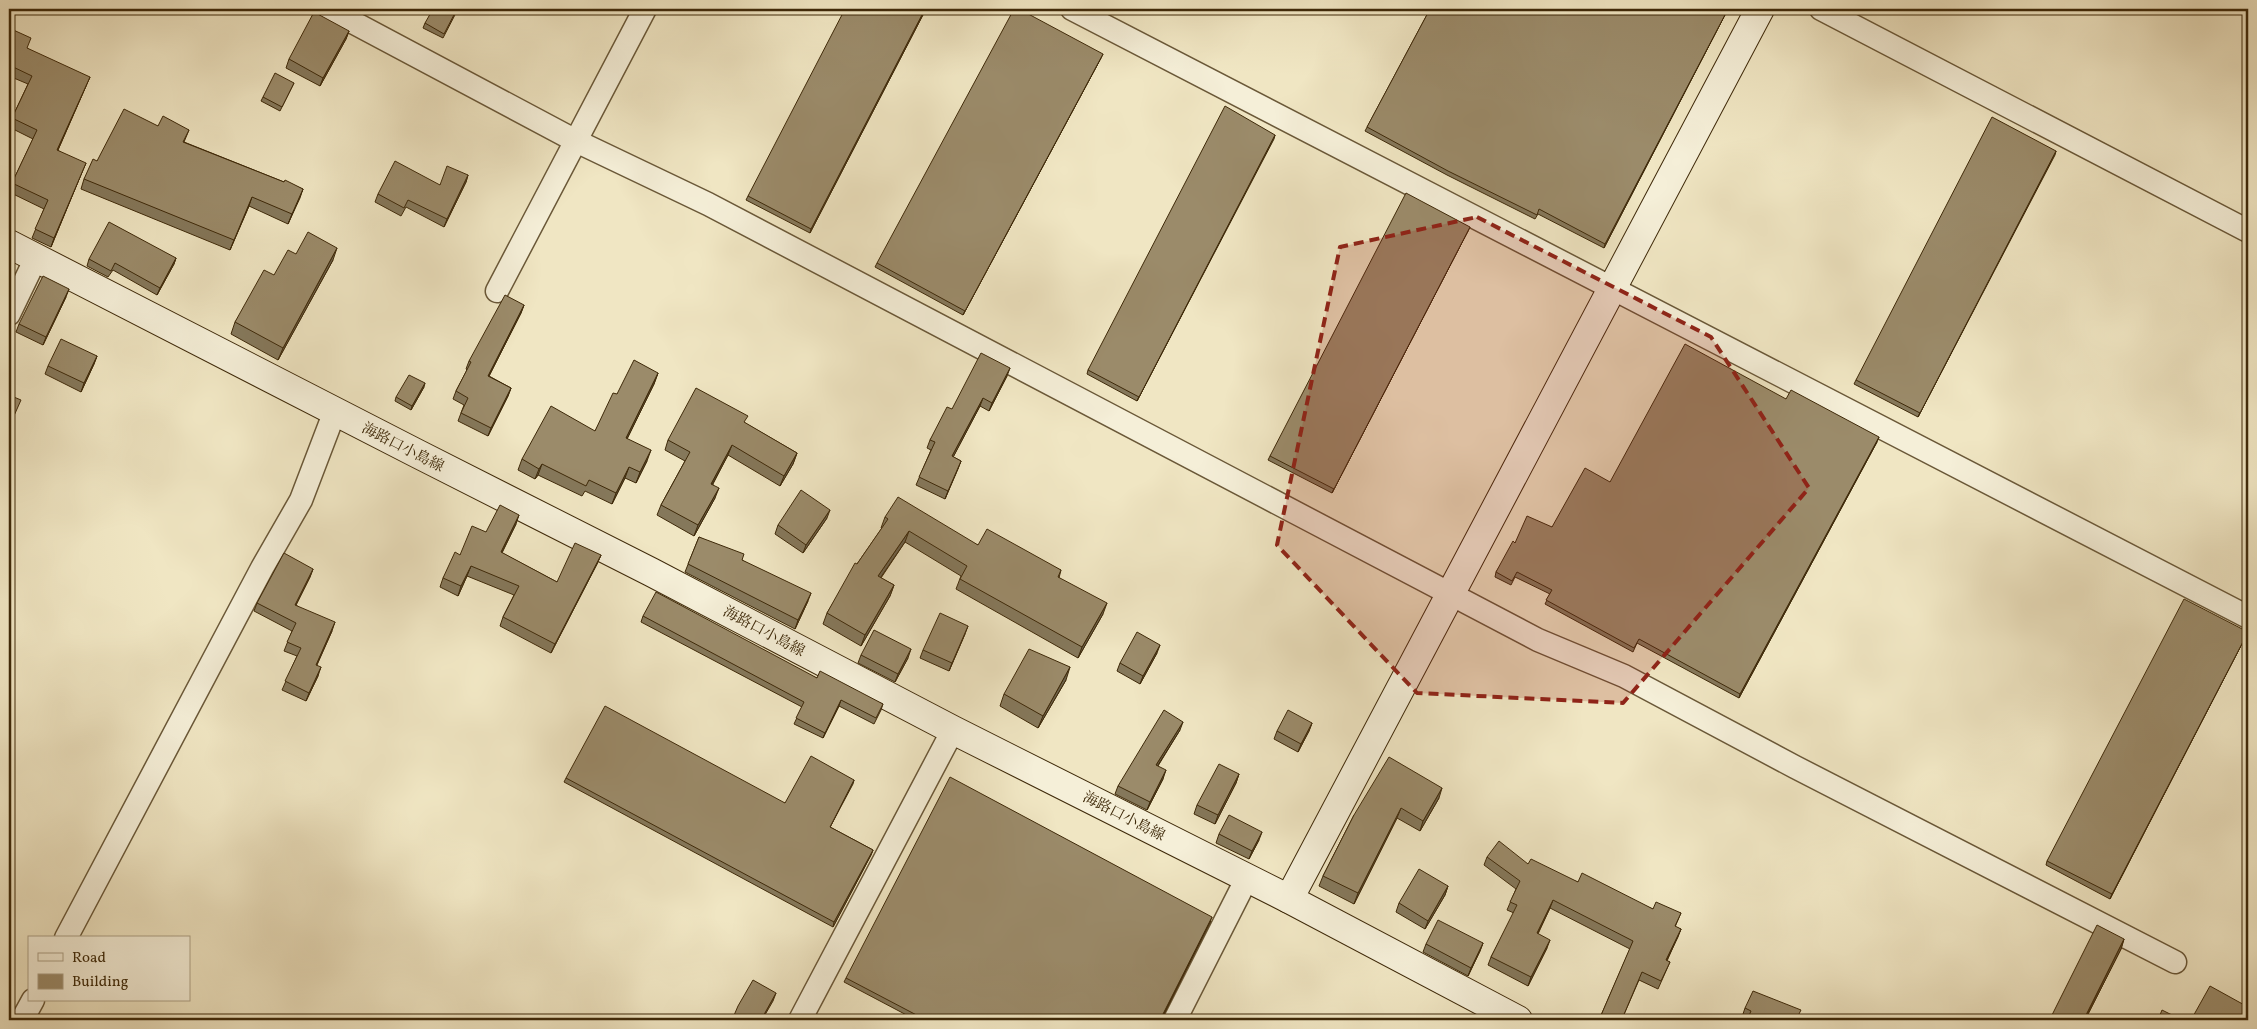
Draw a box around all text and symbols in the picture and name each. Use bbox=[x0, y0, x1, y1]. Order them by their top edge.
street label: 海路口小島線 bbox=[357, 419, 447, 478]
street label: 海路口小島線 bbox=[719, 602, 808, 663]
street label: 海路口小島線 bbox=[1078, 788, 1168, 847]
legend bbox=[28, 936, 190, 1002]
text: Road bbox=[72, 948, 106, 969]
text: Building bbox=[72, 972, 129, 993]

